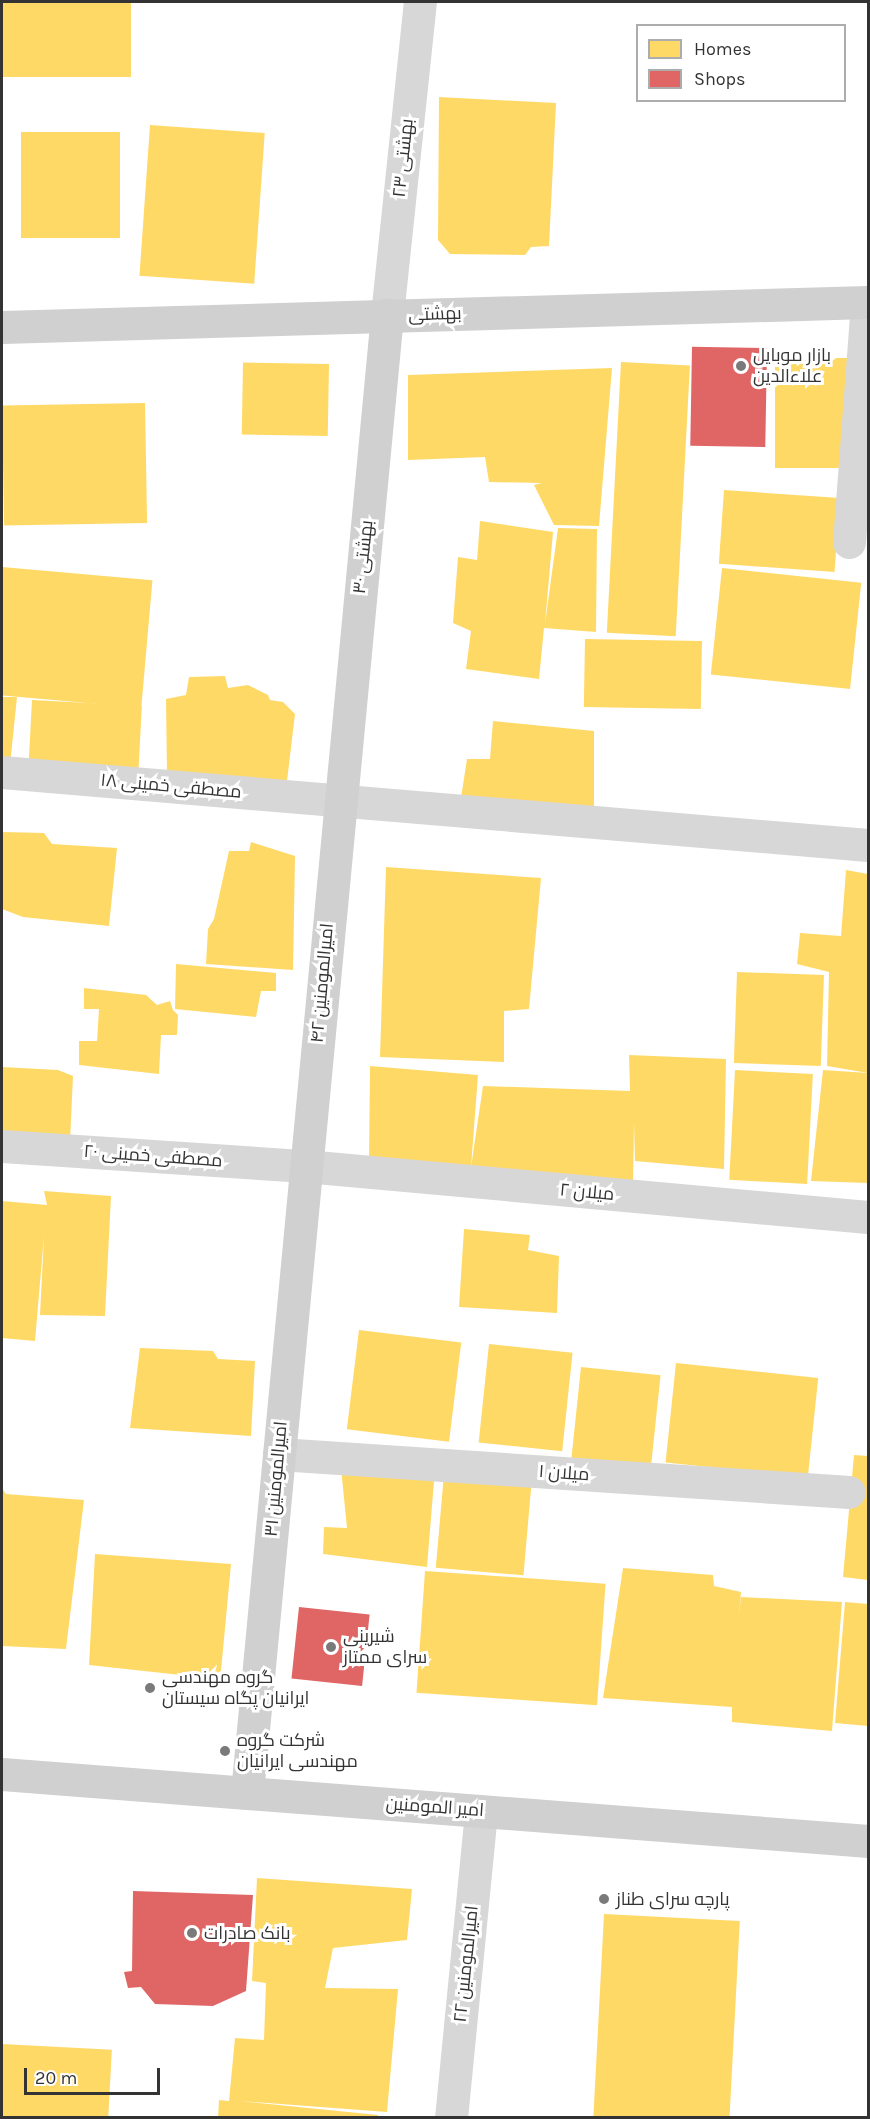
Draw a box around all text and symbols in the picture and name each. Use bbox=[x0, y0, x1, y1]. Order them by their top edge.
legend bbox=[636, 24, 846, 102]
text: Homes bbox=[694, 38, 751, 60]
text: Shops bbox=[694, 68, 746, 90]
street label: بهشتی ۲۳ bbox=[388, 117, 418, 199]
street label: بهشتی bbox=[408, 302, 462, 326]
place label: بازار موبایل علاءالدین bbox=[753, 345, 831, 388]
marker: بازار موبایل علاءالدین bbox=[734, 359, 748, 373]
street label: بهشتی ۳۰ bbox=[348, 519, 378, 595]
street label: مصطفی خمینی ۱۸ bbox=[99, 769, 243, 803]
street label: امیرالمومنین ۴۲ bbox=[306, 922, 338, 1044]
street label: مصطفی خمینی ۲۰ bbox=[83, 1140, 223, 1172]
street label: میلان ۲ bbox=[559, 1179, 615, 1205]
street label: امیرالمومنین ۳۱ bbox=[260, 1420, 292, 1538]
street label: میلان ۱ bbox=[538, 1460, 590, 1486]
place label: شیرینی سرای ممتاز bbox=[343, 1626, 427, 1668]
marker: شیرینی سرای ممتاز bbox=[324, 1640, 338, 1654]
place label: گروه مهندسی ایرانیان پگاه سیستان bbox=[162, 1667, 309, 1710]
marker: گروه مهندسی ایرانیان پگاه سیستان bbox=[143, 1681, 157, 1695]
place label: شرکت گروه مهندسی ایرانیان bbox=[237, 1730, 358, 1772]
marker: شرکت گروه مهندسی ایرانیان bbox=[218, 1744, 232, 1758]
street label: امیر المومنین bbox=[385, 1793, 485, 1821]
place label: پارچه سرای طناز bbox=[616, 1888, 729, 1910]
marker: پارچه سرای طناز bbox=[597, 1892, 611, 1906]
street label: امیرالمومنین ۲۲ bbox=[449, 1904, 483, 2024]
place label: بانک صادرات bbox=[204, 1922, 290, 1944]
marker: بانک صادرات bbox=[185, 1926, 199, 1940]
scale bar bbox=[27, 2056, 164, 2094]
text: 20 m bbox=[35, 2067, 77, 2089]

